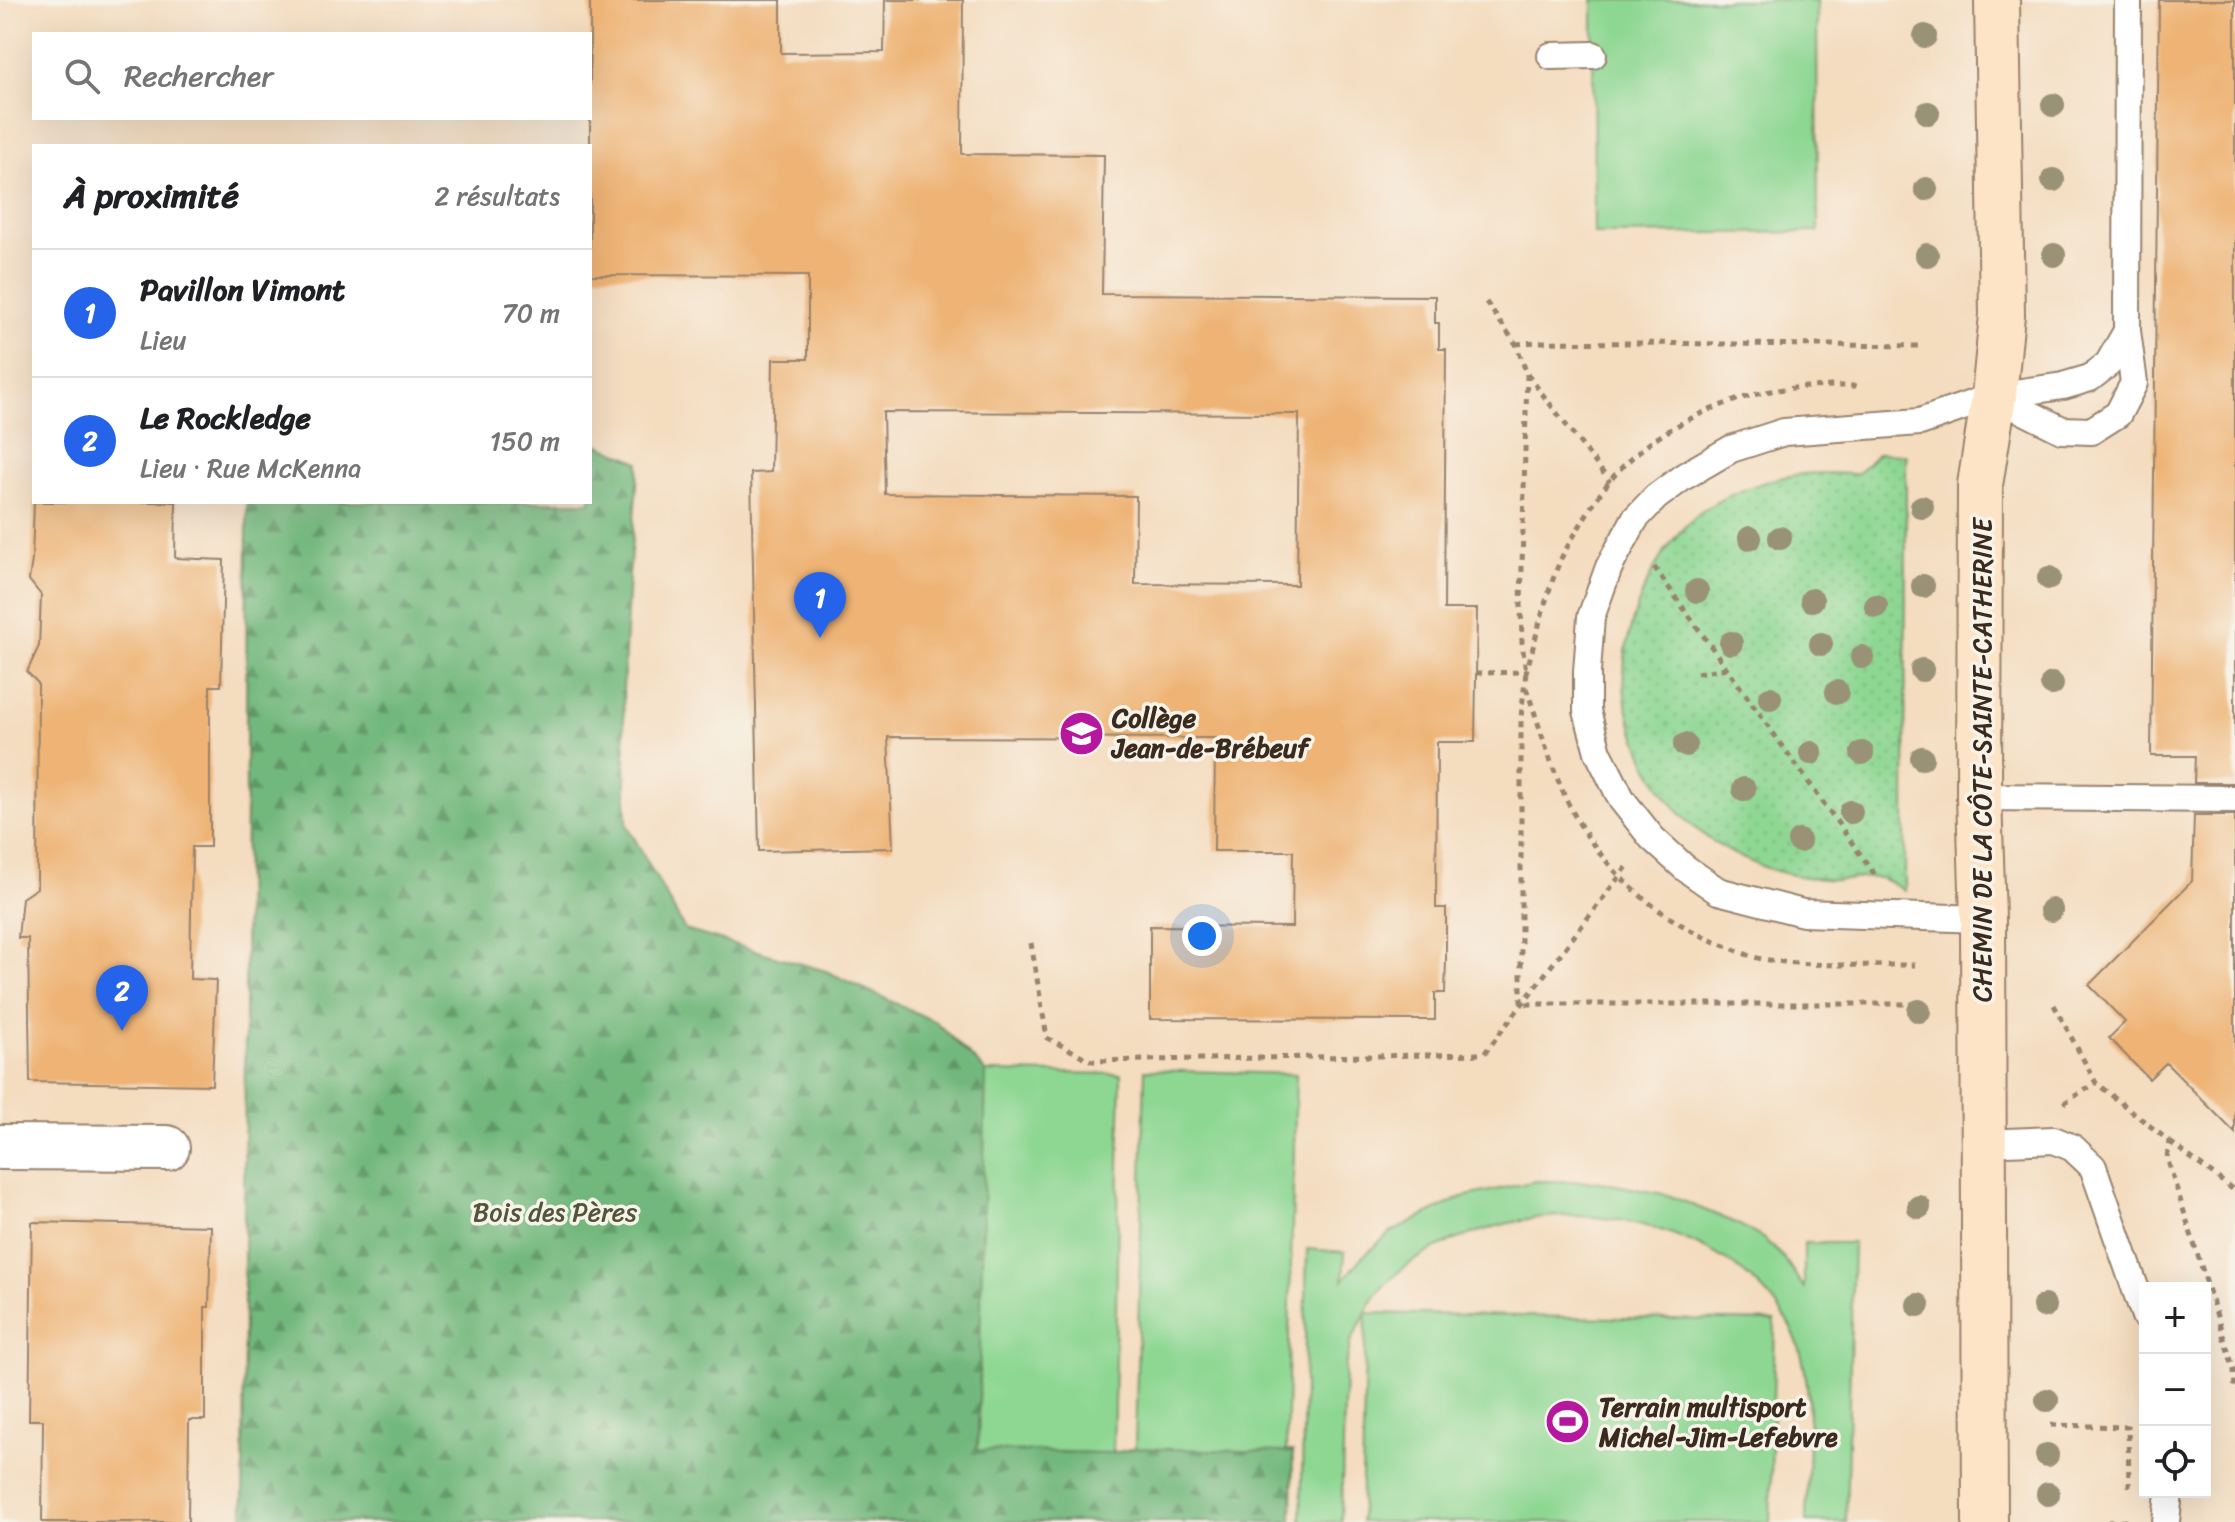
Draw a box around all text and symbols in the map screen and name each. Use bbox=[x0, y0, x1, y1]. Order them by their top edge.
search box bbox=[32, 32, 592, 120]
text: Rechercher bbox=[124, 49, 274, 103]
icon: search bbox=[60, 54, 104, 98]
text: À proximité bbox=[64, 166, 239, 226]
text: 2 résultats bbox=[434, 173, 560, 219]
text: Pavillon Vimont bbox=[140, 263, 345, 317]
text: 1 bbox=[84, 290, 96, 336]
text: 70 m bbox=[502, 290, 560, 336]
text: Lieu bbox=[140, 317, 187, 363]
text: Le Rockledge bbox=[140, 391, 311, 445]
text: 2 bbox=[82, 418, 98, 464]
text: 150 m bbox=[490, 418, 560, 464]
text: Lieu · Rue McKenna bbox=[140, 445, 361, 491]
street label: CHEMIN DE LA CÔTE-SAINTE-CATHERINE bbox=[1959, 516, 2005, 1002]
pin: 1 bbox=[794, 572, 846, 638]
place label: Collège Jean-de-Brébeuf bbox=[1110, 695, 1312, 771]
school or university icon: Collège Jean-de-Brébeuf bbox=[1057, 709, 1105, 757]
your location bbox=[1182, 916, 1222, 956]
pin: 2 bbox=[96, 965, 148, 1031]
park label: Bois des Pères bbox=[473, 1189, 637, 1235]
map controls bbox=[2139, 1282, 2211, 1498]
button: + bbox=[2139, 1282, 2211, 1354]
button: − bbox=[2139, 1354, 2211, 1426]
place label: Terrain multisport Michel-Jim-Lefebvre bbox=[1598, 1384, 1838, 1460]
sports icon: Terrain multisport Michel-Jim-Lefebvre bbox=[1544, 1398, 1592, 1446]
button: locate bbox=[2139, 1426, 2211, 1498]

